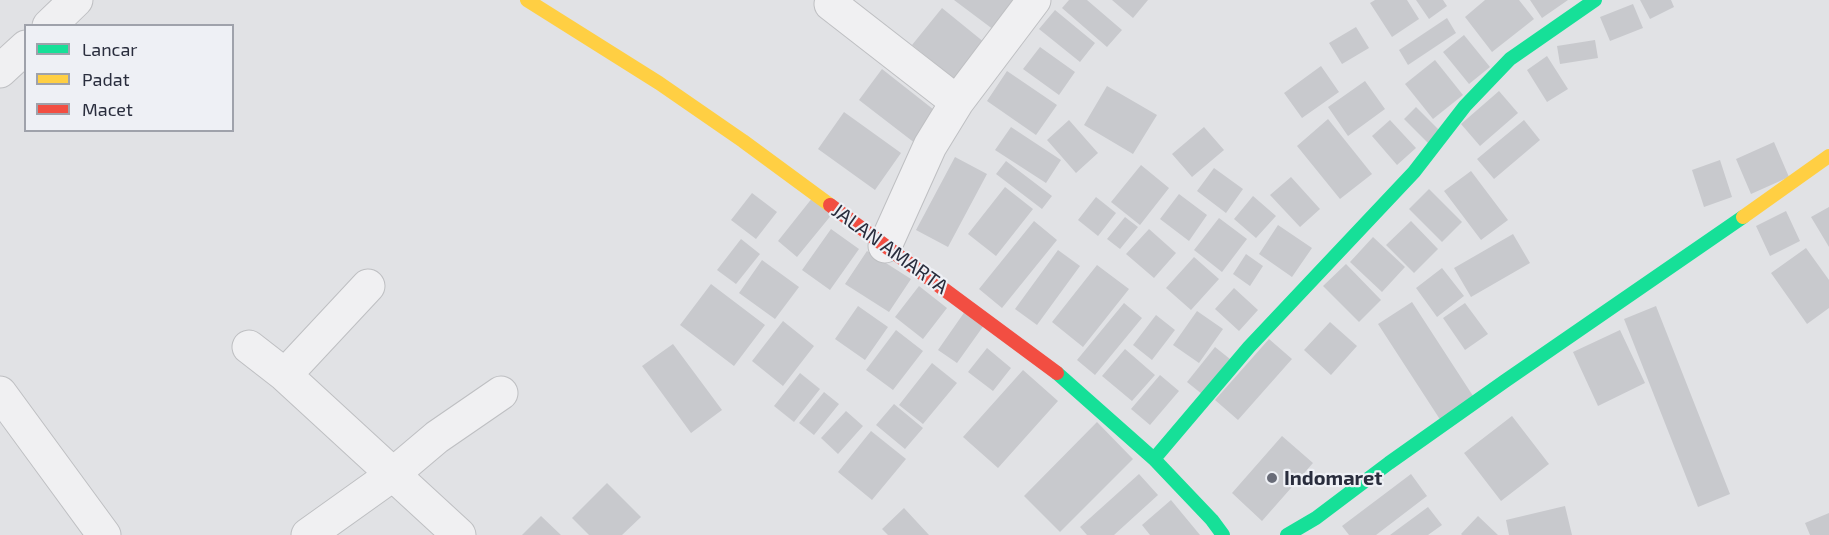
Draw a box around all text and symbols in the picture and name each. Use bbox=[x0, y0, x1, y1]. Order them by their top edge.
legend bbox=[24, 24, 234, 132]
text: Lancar bbox=[82, 38, 138, 60]
text: Padat bbox=[82, 68, 129, 90]
text: Macet bbox=[82, 98, 133, 120]
street label: JALAN AMARTA bbox=[827, 199, 953, 299]
place label: Indomaret bbox=[1284, 466, 1382, 490]
marker: Indomaret bbox=[1265, 471, 1279, 485]

